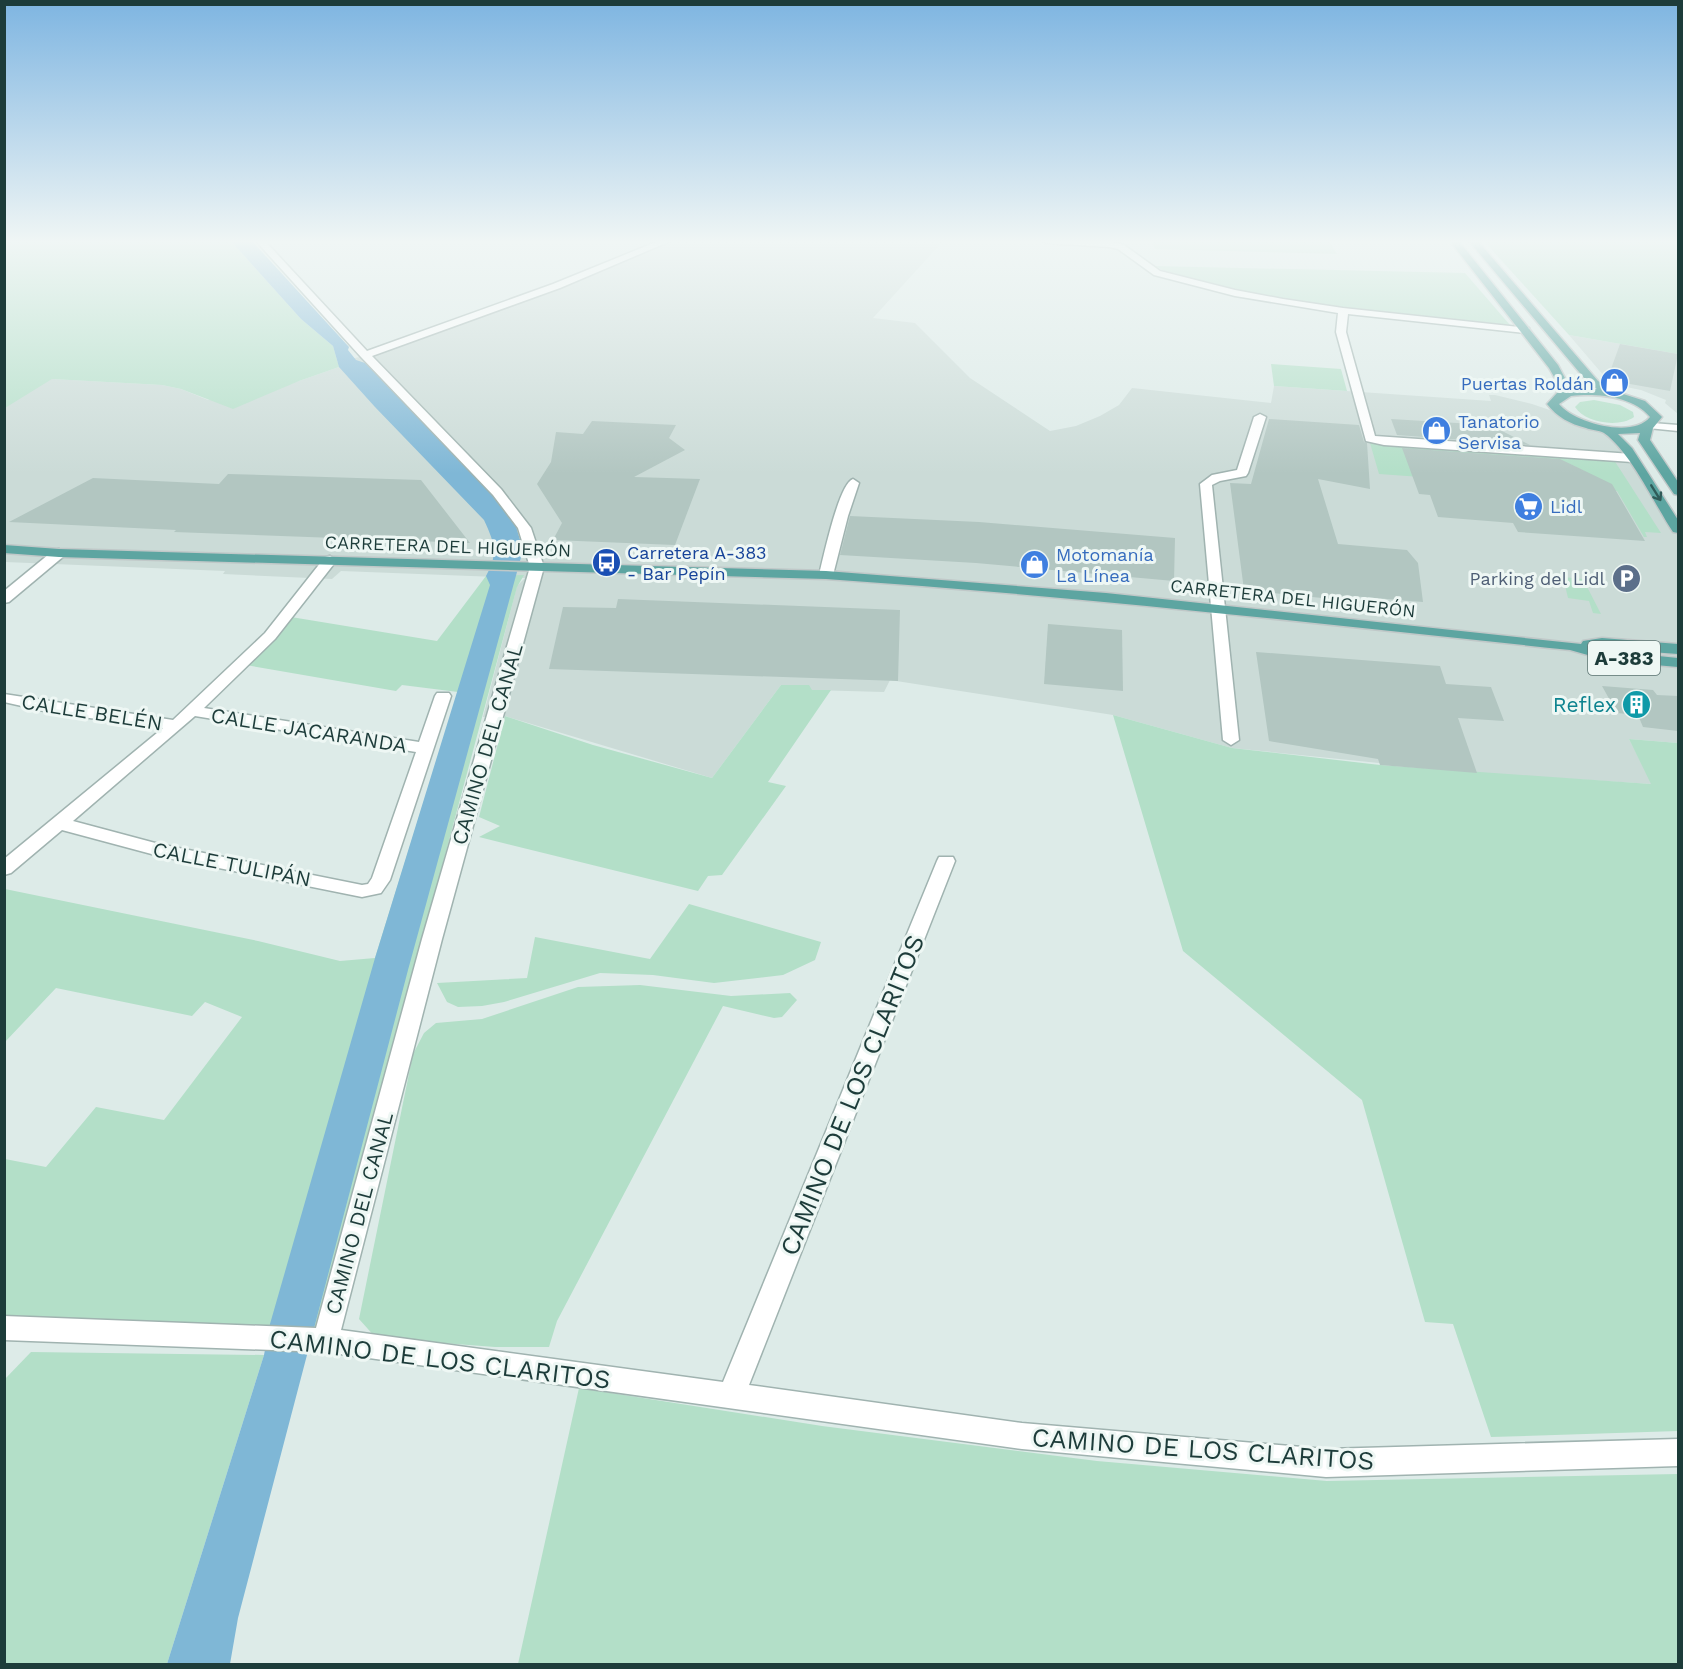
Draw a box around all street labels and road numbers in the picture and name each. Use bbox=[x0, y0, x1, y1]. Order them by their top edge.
street label: CARRETERA DEL HIGUERÓN bbox=[324, 531, 572, 561]
street label: CARRETERA DEL HIGUERÓN bbox=[1169, 575, 1417, 621]
street label: CAMINO DEL CANAL bbox=[446, 640, 528, 848]
road number: A-383 bbox=[1588, 641, 1660, 675]
street label: CALLE BELÉN bbox=[20, 689, 164, 735]
street label: CALLE JACARANDA bbox=[209, 702, 409, 758]
street label: CALLE TULIPÁN bbox=[151, 836, 313, 892]
street label: CAMINO DE LOS CLARITOS bbox=[774, 930, 930, 1260]
street label: CAMINO DEL CANAL bbox=[320, 1109, 398, 1317]
street label: CAMINO DE LOS CLARITOS bbox=[268, 1323, 612, 1395]
street label: CAMINO DE LOS CLARITOS bbox=[1031, 1422, 1375, 1476]

